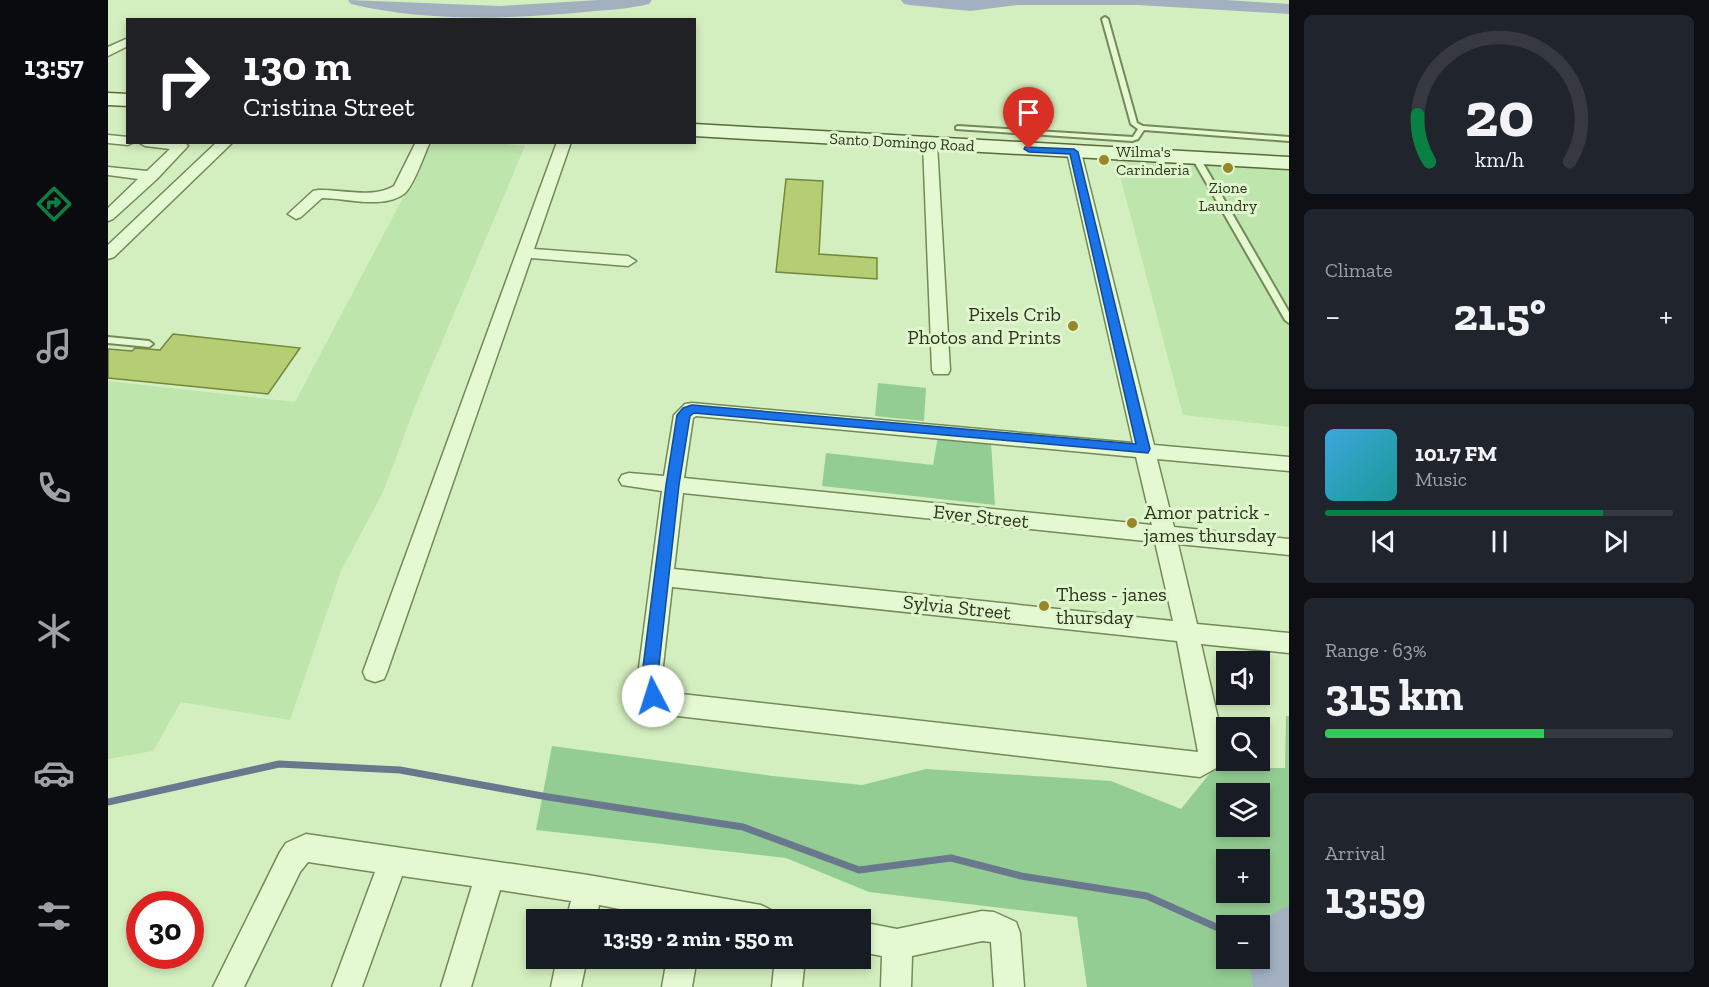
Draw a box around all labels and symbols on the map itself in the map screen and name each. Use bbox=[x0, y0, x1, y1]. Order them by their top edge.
pin bbox=[1003, 87, 1054, 149]
street label: Santo Domingo Road bbox=[829, 129, 975, 155]
place label: Wilma's Carinderia bbox=[1116, 142, 1190, 179]
marker: Wilma's Carinderia bbox=[1097, 153, 1111, 167]
marker: Zione Laundry bbox=[1221, 161, 1235, 175]
place label: Zione Laundry bbox=[1199, 178, 1258, 215]
place label: Pixels Crib Photos and Prints bbox=[907, 302, 1061, 349]
marker: Pixels Crib Photos and Prints bbox=[1066, 319, 1080, 333]
street label: Ever Street bbox=[932, 499, 1031, 533]
place label: Amor patrick - james thursday bbox=[1143, 500, 1277, 547]
marker: Amor patrick - james thursday bbox=[1125, 516, 1139, 530]
place label: Thess - janes thursday bbox=[1056, 582, 1167, 629]
street label: Sylvia Street bbox=[902, 589, 1013, 625]
marker: Thess - janes thursday bbox=[1037, 599, 1051, 613]
position arrow bbox=[621, 664, 685, 728]
speed limit sign: 30 bbox=[126, 891, 204, 969]

